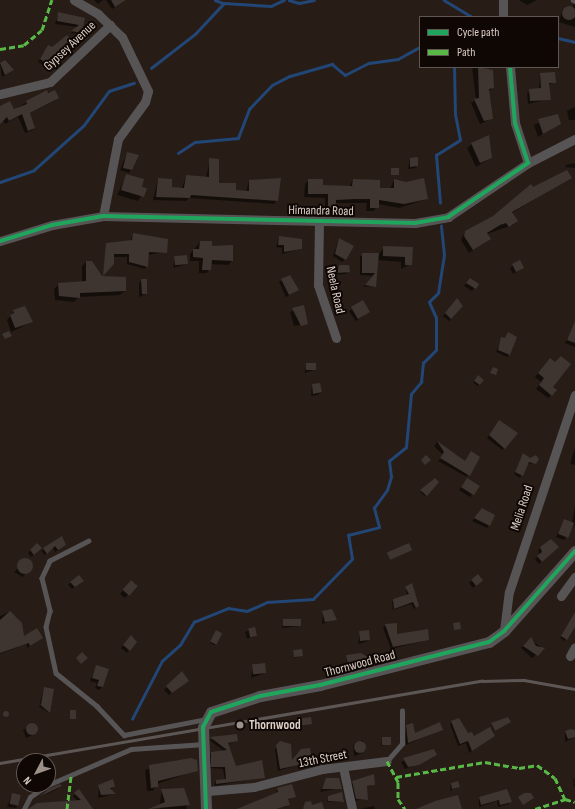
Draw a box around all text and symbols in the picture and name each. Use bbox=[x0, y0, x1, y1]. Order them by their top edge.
legend bbox=[419, 16, 559, 68]
street label: Gypsey Avenue bbox=[41, 18, 99, 74]
text: Cycle path bbox=[457, 25, 499, 40]
text: Path bbox=[457, 45, 475, 60]
street label: Himandra Road bbox=[288, 203, 354, 219]
street label: Neela Road bbox=[322, 265, 348, 315]
street label: Melia Road bbox=[507, 483, 537, 533]
street label: Thornwood Road bbox=[323, 647, 397, 681]
place label: Thornwood bbox=[249, 717, 301, 733]
marker: Thornwood bbox=[234, 719, 246, 731]
street label: 13th Street bbox=[297, 747, 349, 771]
north arrow bbox=[16, 753, 56, 793]
text: N bbox=[20, 774, 34, 787]

